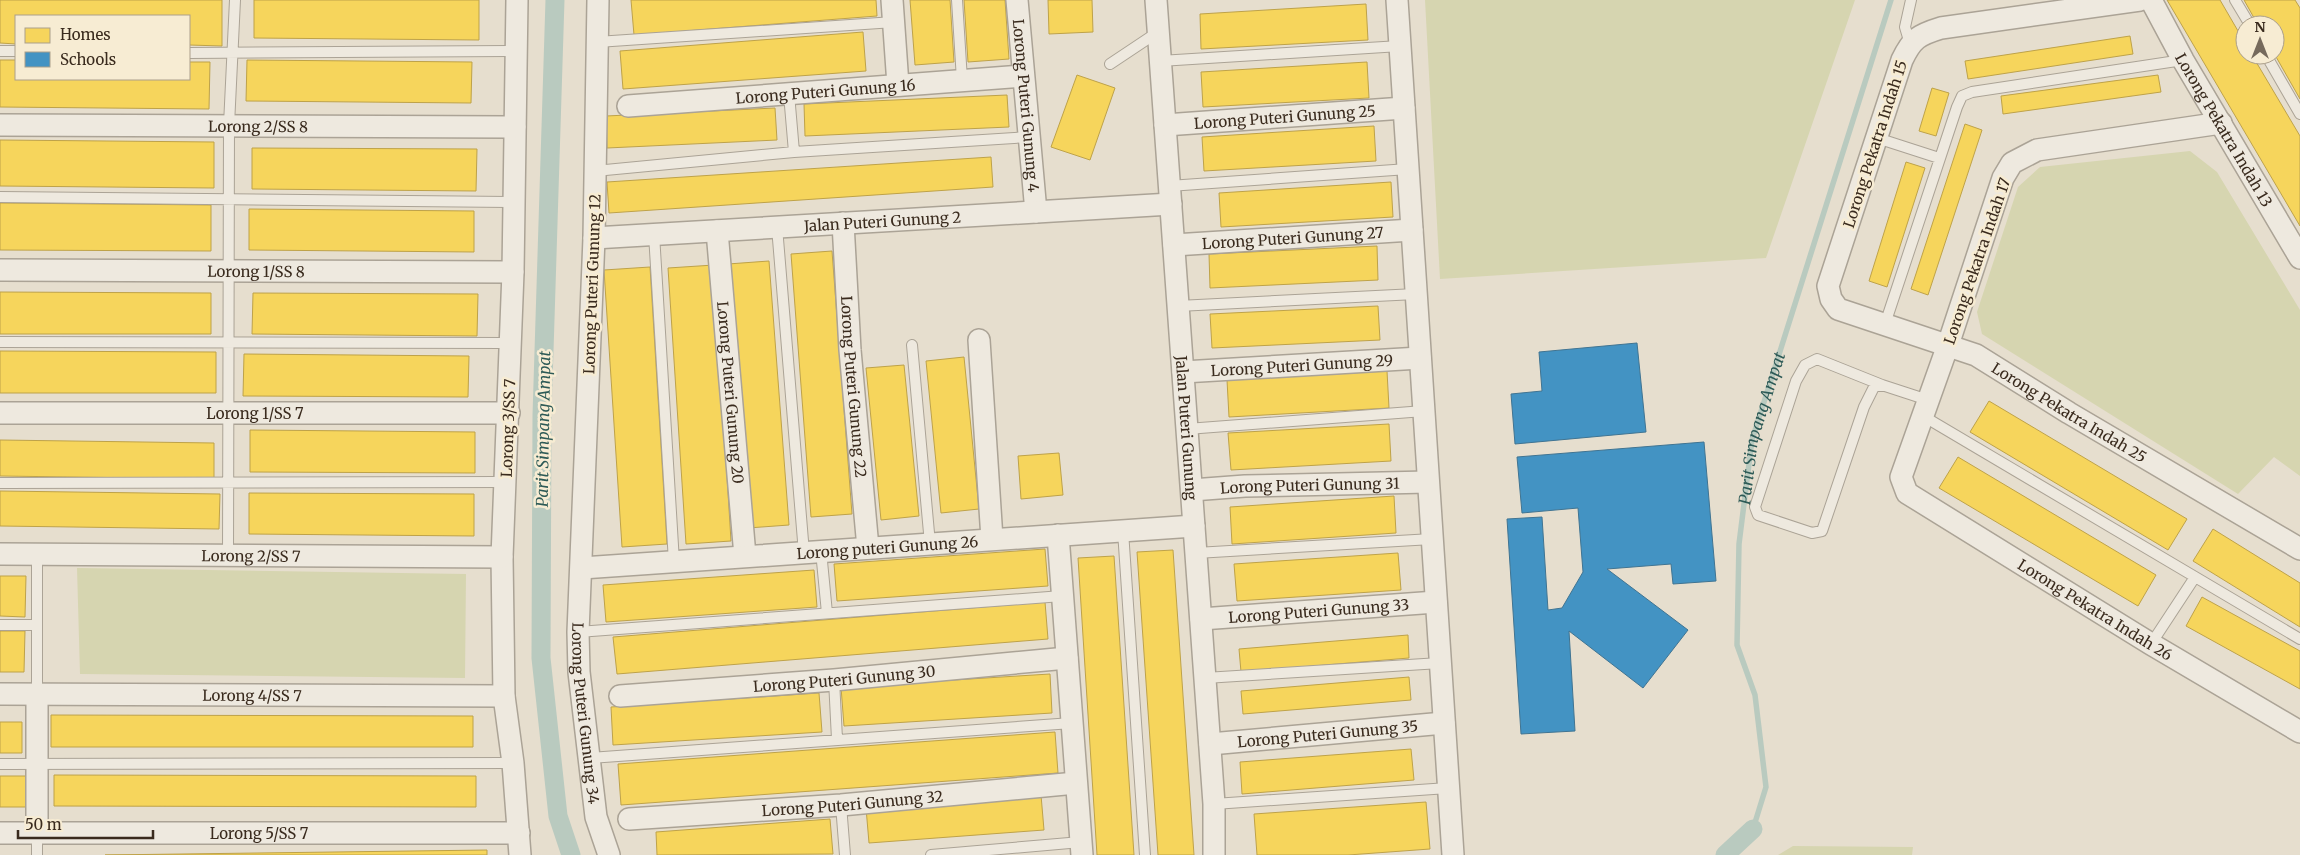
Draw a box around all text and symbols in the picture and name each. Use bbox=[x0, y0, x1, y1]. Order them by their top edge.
legend bbox=[15, 15, 190, 80]
north arrow bbox=[2235, 15, 2285, 65]
street label: Lorong Puteri Gunung 4 bbox=[1009, 18, 1044, 193]
text: N bbox=[2254, 18, 2266, 36]
text: Homes bbox=[60, 25, 111, 44]
text: Schools bbox=[60, 50, 116, 69]
street label: Lorong Pekatra Indah 13 bbox=[2171, 50, 2277, 210]
street label: Lorong Pekatra Indah 15 bbox=[1839, 58, 1911, 230]
street label: Lorong Puteri Gunung 16 bbox=[735, 75, 916, 107]
street label: Lorong Puteri Gunung 25 bbox=[1193, 101, 1376, 132]
street label: Lorong 2/SS 8 bbox=[208, 116, 308, 136]
street label: Lorong Pekatra Indah 17 bbox=[1940, 175, 2015, 347]
street label: Lorong Puteri Gunung 12 bbox=[579, 194, 605, 374]
street label: Jalan Puteri Gunung 2 bbox=[802, 207, 962, 235]
street label: Lorong Puteri Gunung 27 bbox=[1201, 222, 1385, 253]
street label: Lorong 1/SS 8 bbox=[207, 261, 305, 281]
street label: Lorong Puteri Gunung 22 bbox=[838, 295, 871, 478]
street label: Lorong Puteri Gunung 20 bbox=[714, 300, 748, 484]
water label: Parit Simpang Ampat bbox=[1734, 349, 1789, 506]
water label: Parit Simpang Ampat bbox=[532, 350, 554, 507]
street label: Lorong Puteri Gunung 29 bbox=[1210, 350, 1393, 380]
street label: Jalan Puteri Gunung bbox=[1172, 354, 1202, 501]
street label: Lorong Pekatra Indah 25 bbox=[1988, 358, 2150, 466]
street label: Lorong 3/SS 7 bbox=[497, 378, 519, 478]
street label: Lorong 1/SS 7 bbox=[206, 404, 304, 423]
street label: Lorong Puteri Gunung 31 bbox=[1219, 473, 1400, 497]
street label: Lorong puteri Gunung 26 bbox=[796, 531, 979, 563]
street label: Lorong 2/SS 7 bbox=[201, 546, 301, 565]
street label: Lorong Pekatra Indah 26 bbox=[2014, 555, 2176, 664]
street label: Lorong Puteri Gunung 33 bbox=[1228, 594, 1410, 627]
street label: Lorong Puteri Gunung 34 bbox=[568, 622, 604, 805]
street label: Lorong Puteri Gunung 30 bbox=[752, 661, 936, 696]
street label: Lorong 4/SS 7 bbox=[202, 685, 302, 705]
street label: Lorong Puteri Gunung 35 bbox=[1236, 716, 1419, 751]
street label: Lorong Puteri Gunung 32 bbox=[761, 786, 944, 820]
scale bar bbox=[18, 808, 152, 840]
text: 50 m bbox=[25, 815, 62, 834]
street label: Lorong 5/SS 7 bbox=[210, 824, 309, 843]

